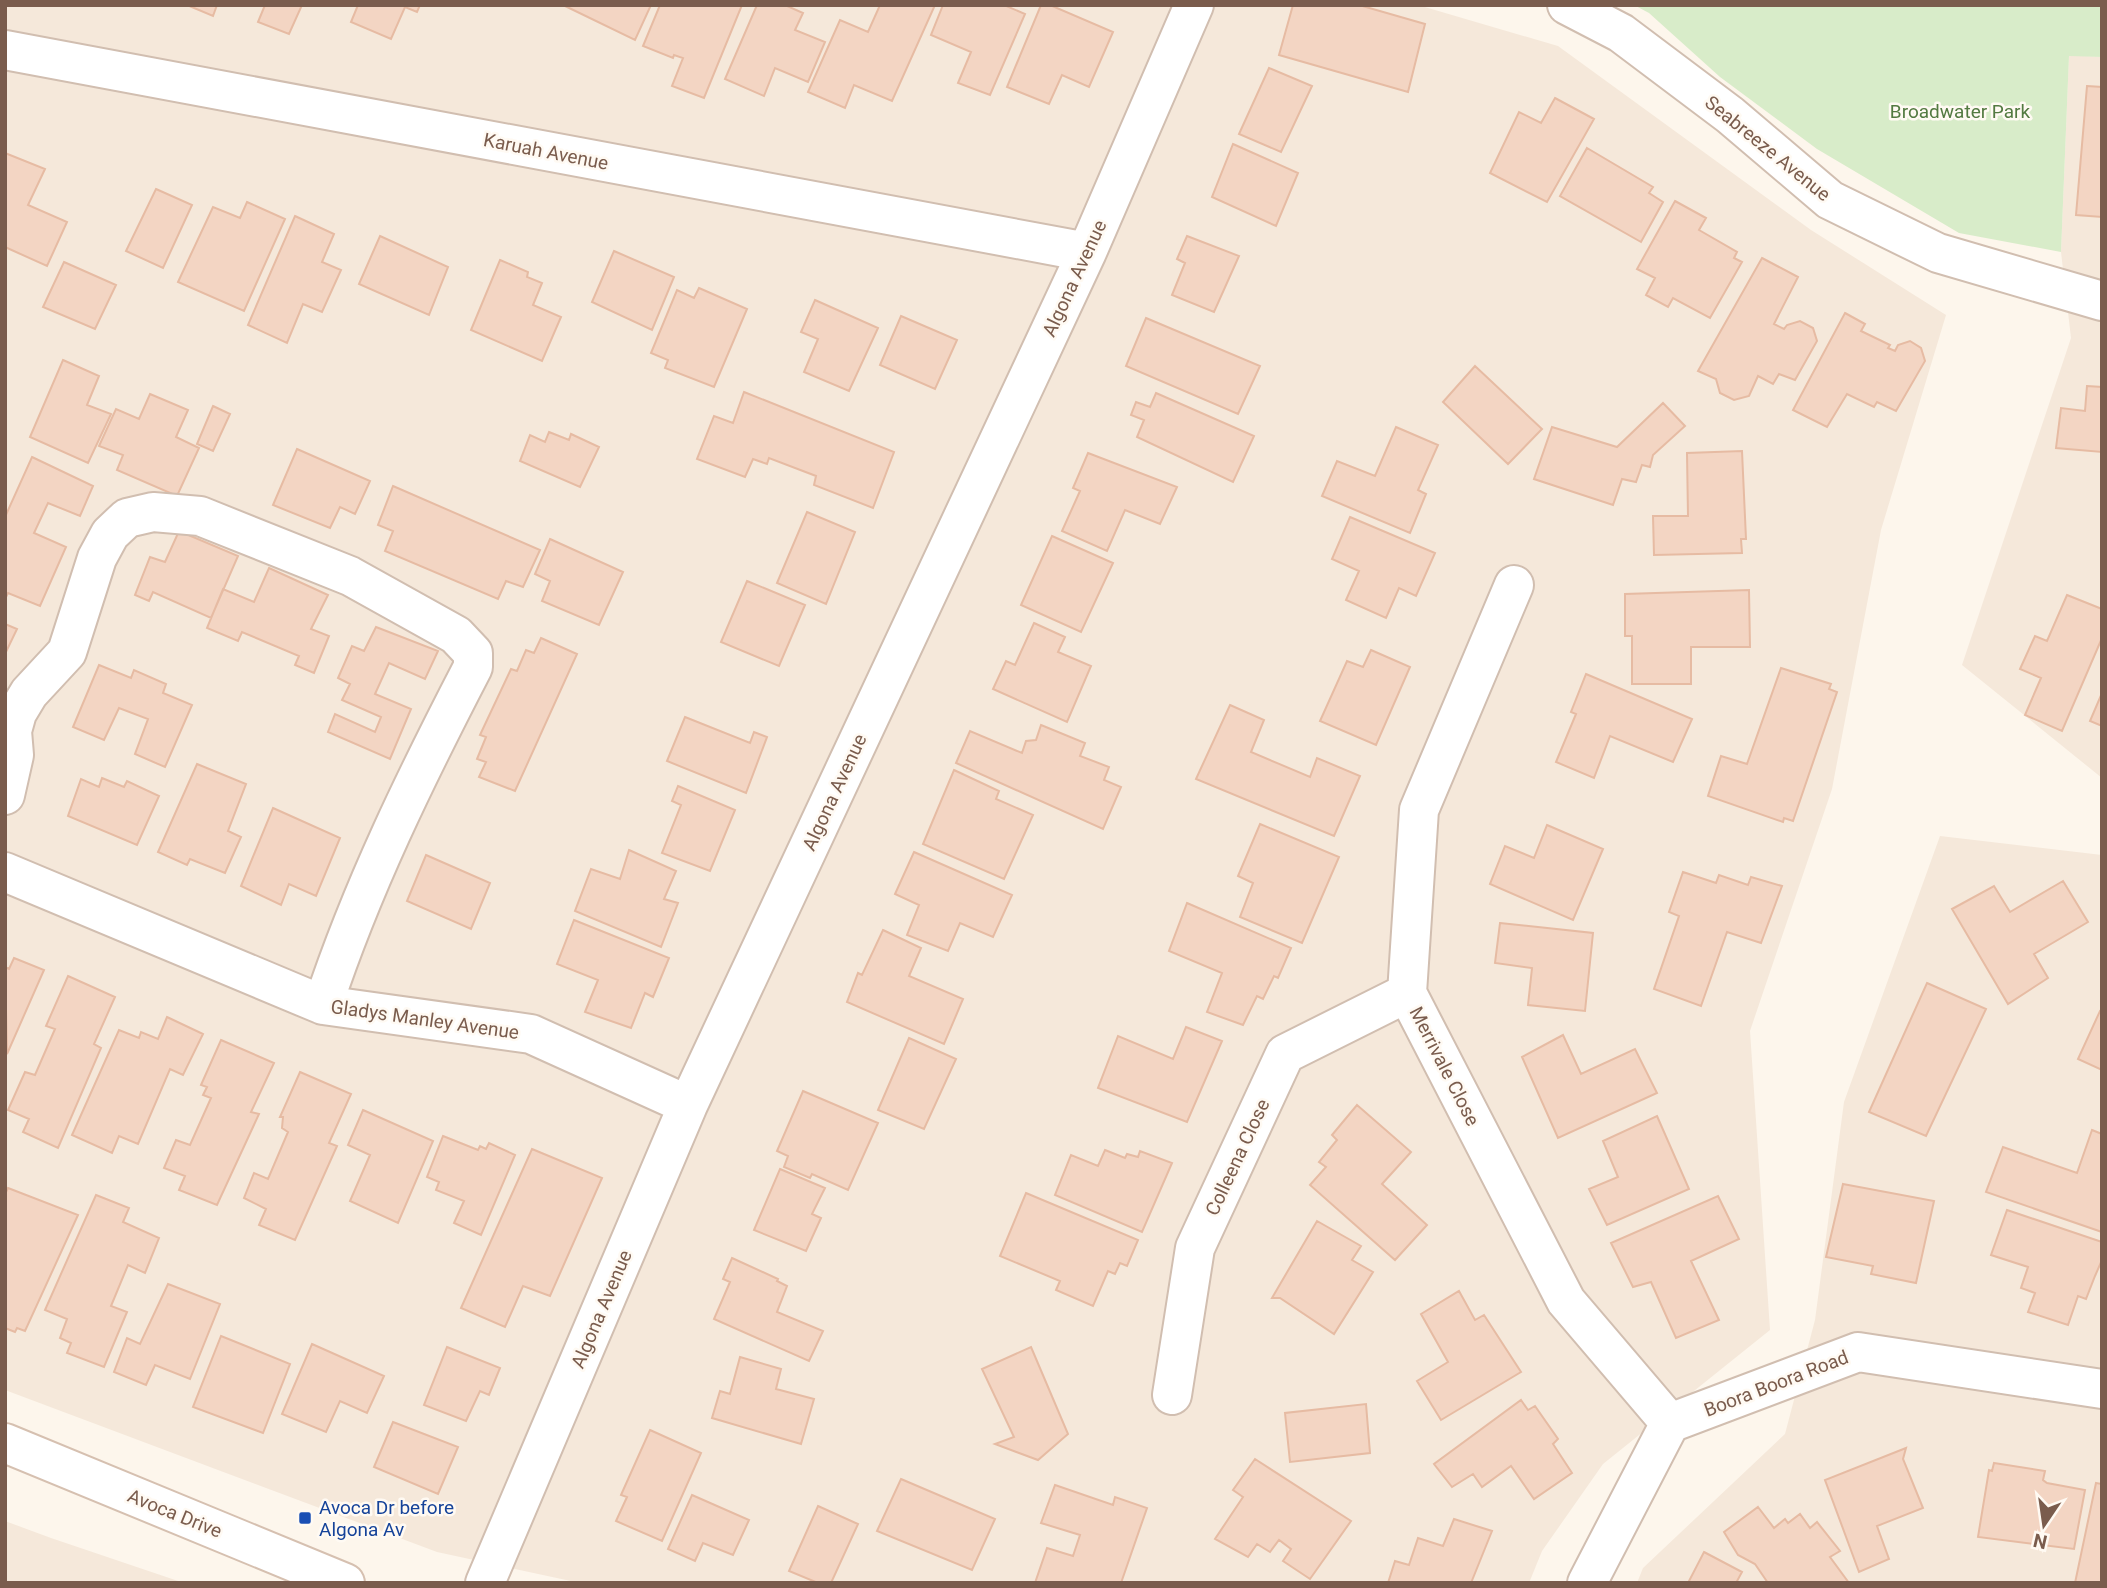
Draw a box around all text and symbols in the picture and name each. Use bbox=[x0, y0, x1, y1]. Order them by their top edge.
street label: Seabreeze Avenue bbox=[1700, 91, 1835, 206]
park label: Broadwater Park bbox=[1890, 100, 2031, 123]
street label: Karuah Avenue bbox=[481, 128, 610, 175]
street label: Algona Avenue bbox=[1037, 216, 1112, 340]
street label: Algona Avenue bbox=[797, 730, 872, 854]
street label: Gladys Manley Avenue bbox=[329, 995, 521, 1044]
street label: Merrivale Close bbox=[1405, 1003, 1484, 1130]
street label: Colleena Close bbox=[1200, 1095, 1274, 1219]
street label: Algona Avenue bbox=[566, 1247, 637, 1372]
street label: Boora Boora Road bbox=[1701, 1345, 1852, 1422]
street label: Avoca Drive bbox=[124, 1484, 225, 1543]
north arrow bbox=[2009, 1490, 2079, 1560]
place label: Avoca Dr before Algona Av bbox=[319, 1496, 454, 1541]
marker: Avoca Dr before Algona Av bbox=[297, 1510, 313, 1526]
text: N bbox=[2031, 1528, 2049, 1554]

